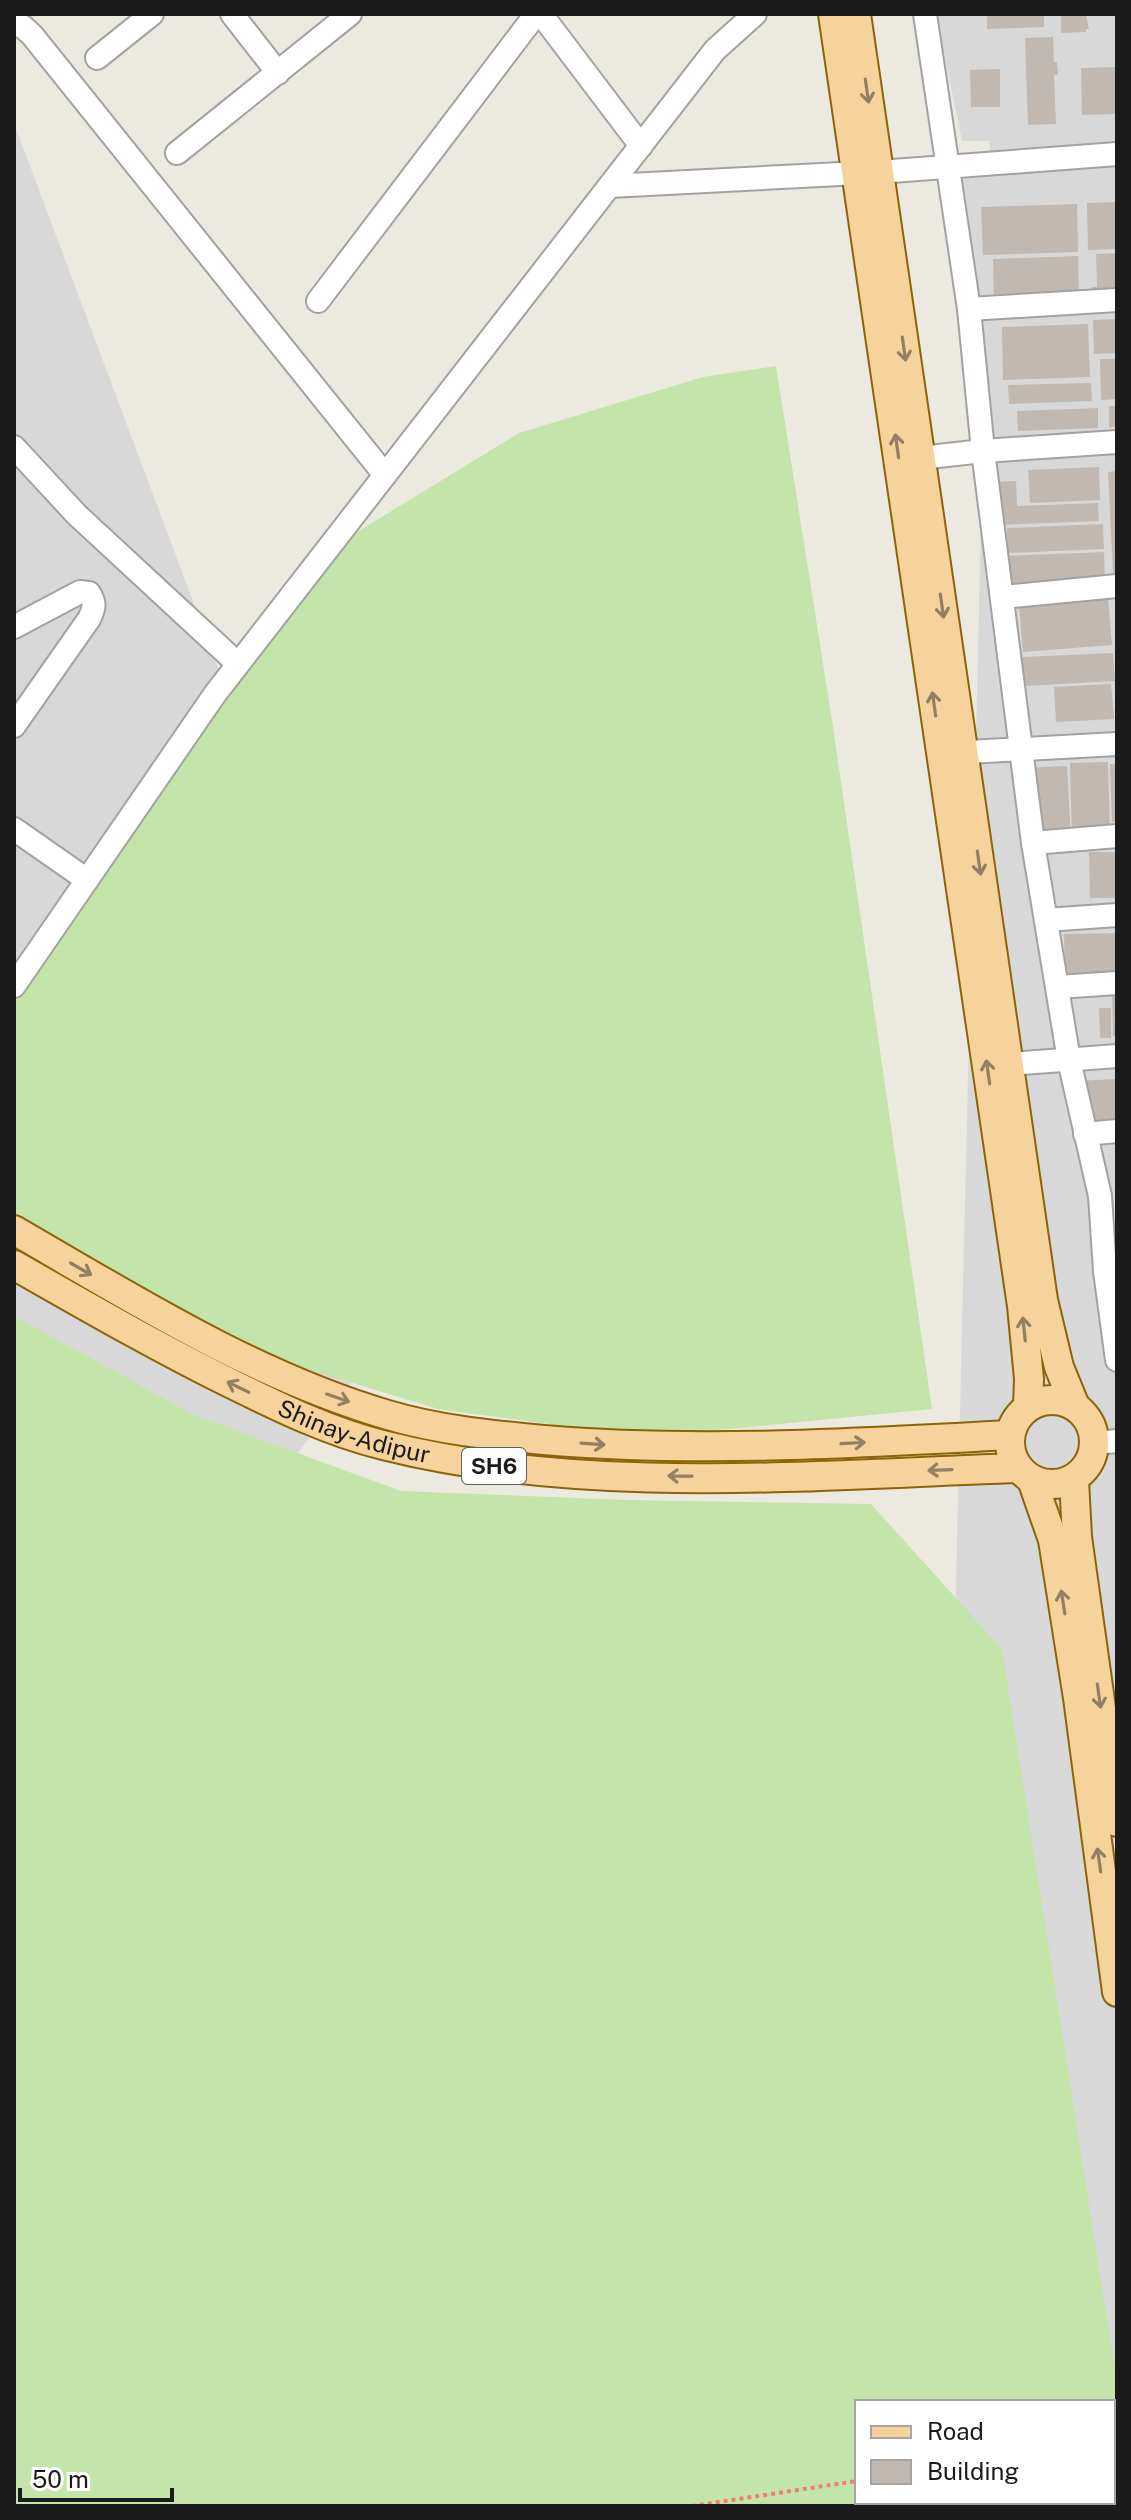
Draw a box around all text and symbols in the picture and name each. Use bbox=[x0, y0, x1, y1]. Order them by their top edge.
one-way arrow bbox=[860, 78, 875, 103]
one-way arrow bbox=[897, 335, 912, 361]
one-way arrow bbox=[889, 434, 904, 459]
one-way arrow bbox=[935, 593, 950, 618]
one-way arrow bbox=[926, 691, 941, 717]
one-way arrow bbox=[972, 850, 987, 875]
one-way arrow bbox=[980, 1060, 995, 1085]
one-way arrow bbox=[69, 1262, 93, 1277]
one-way arrow bbox=[1017, 1316, 1032, 1343]
one-way arrow bbox=[226, 1379, 250, 1394]
one-way arrow bbox=[326, 1392, 351, 1407]
street label: Shinay-Adipur bbox=[274, 1393, 433, 1468]
one-way arrow bbox=[839, 1435, 866, 1450]
one-way arrow bbox=[579, 1437, 606, 1452]
road number: SH6 bbox=[462, 1448, 526, 1484]
one-way arrow bbox=[927, 1463, 954, 1478]
one-way arrow bbox=[667, 1468, 694, 1484]
one-way arrow bbox=[1055, 1590, 1070, 1615]
one-way arrow bbox=[1092, 1683, 1107, 1708]
one-way arrow bbox=[1091, 1847, 1106, 1873]
legend bbox=[855, 2400, 1115, 2504]
text: Road bbox=[927, 2417, 984, 2445]
scale bar bbox=[20, 2452, 172, 2502]
text: Building bbox=[927, 2457, 1019, 2485]
text: 50 m bbox=[32, 2465, 89, 2493]

